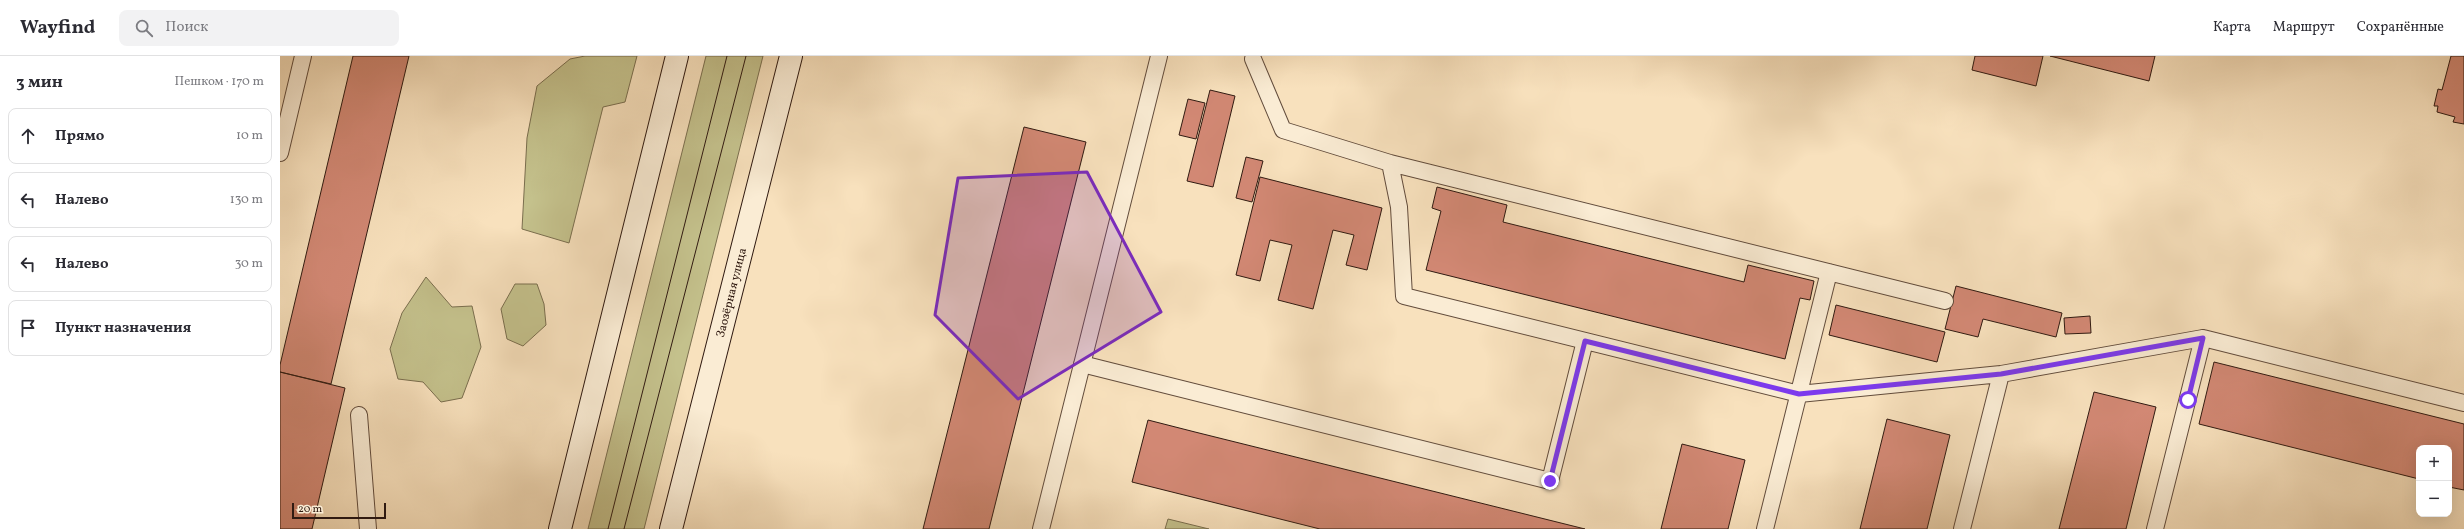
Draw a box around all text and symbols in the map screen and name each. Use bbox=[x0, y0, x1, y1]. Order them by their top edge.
search box bbox=[119, 10, 399, 46]
text: Wayfind bbox=[20, 15, 95, 41]
icon: search bbox=[133, 17, 155, 39]
text: Поиск bbox=[165, 17, 208, 38]
text: Карта bbox=[2213, 18, 2251, 37]
text: Маршрут bbox=[2273, 18, 2335, 37]
text: Сохранённые bbox=[2357, 18, 2444, 37]
text: 3 мин bbox=[16, 71, 63, 94]
text: Пешком · 170 m bbox=[175, 73, 264, 91]
icon: ahead bbox=[17, 125, 39, 147]
text: Прямо bbox=[55, 126, 104, 147]
text: 10 m bbox=[236, 127, 263, 145]
icon: left bbox=[17, 189, 39, 211]
text: Налево bbox=[55, 190, 109, 211]
text: 130 m bbox=[230, 191, 263, 209]
street label: Заозёрная улица bbox=[713, 246, 751, 339]
icon: left bbox=[17, 253, 39, 275]
text: Налево bbox=[55, 254, 109, 275]
text: 30 m bbox=[235, 255, 263, 273]
icon: arrive bbox=[17, 317, 39, 339]
text: Пункт назначения bbox=[55, 318, 191, 339]
route start bbox=[2179, 391, 2197, 409]
map controls bbox=[2416, 445, 2452, 517]
button: + bbox=[2416, 445, 2452, 481]
route end bbox=[1541, 472, 1559, 490]
button: − bbox=[2416, 481, 2452, 517]
scale bar bbox=[292, 501, 386, 520]
text: 20 m bbox=[298, 502, 322, 517]

